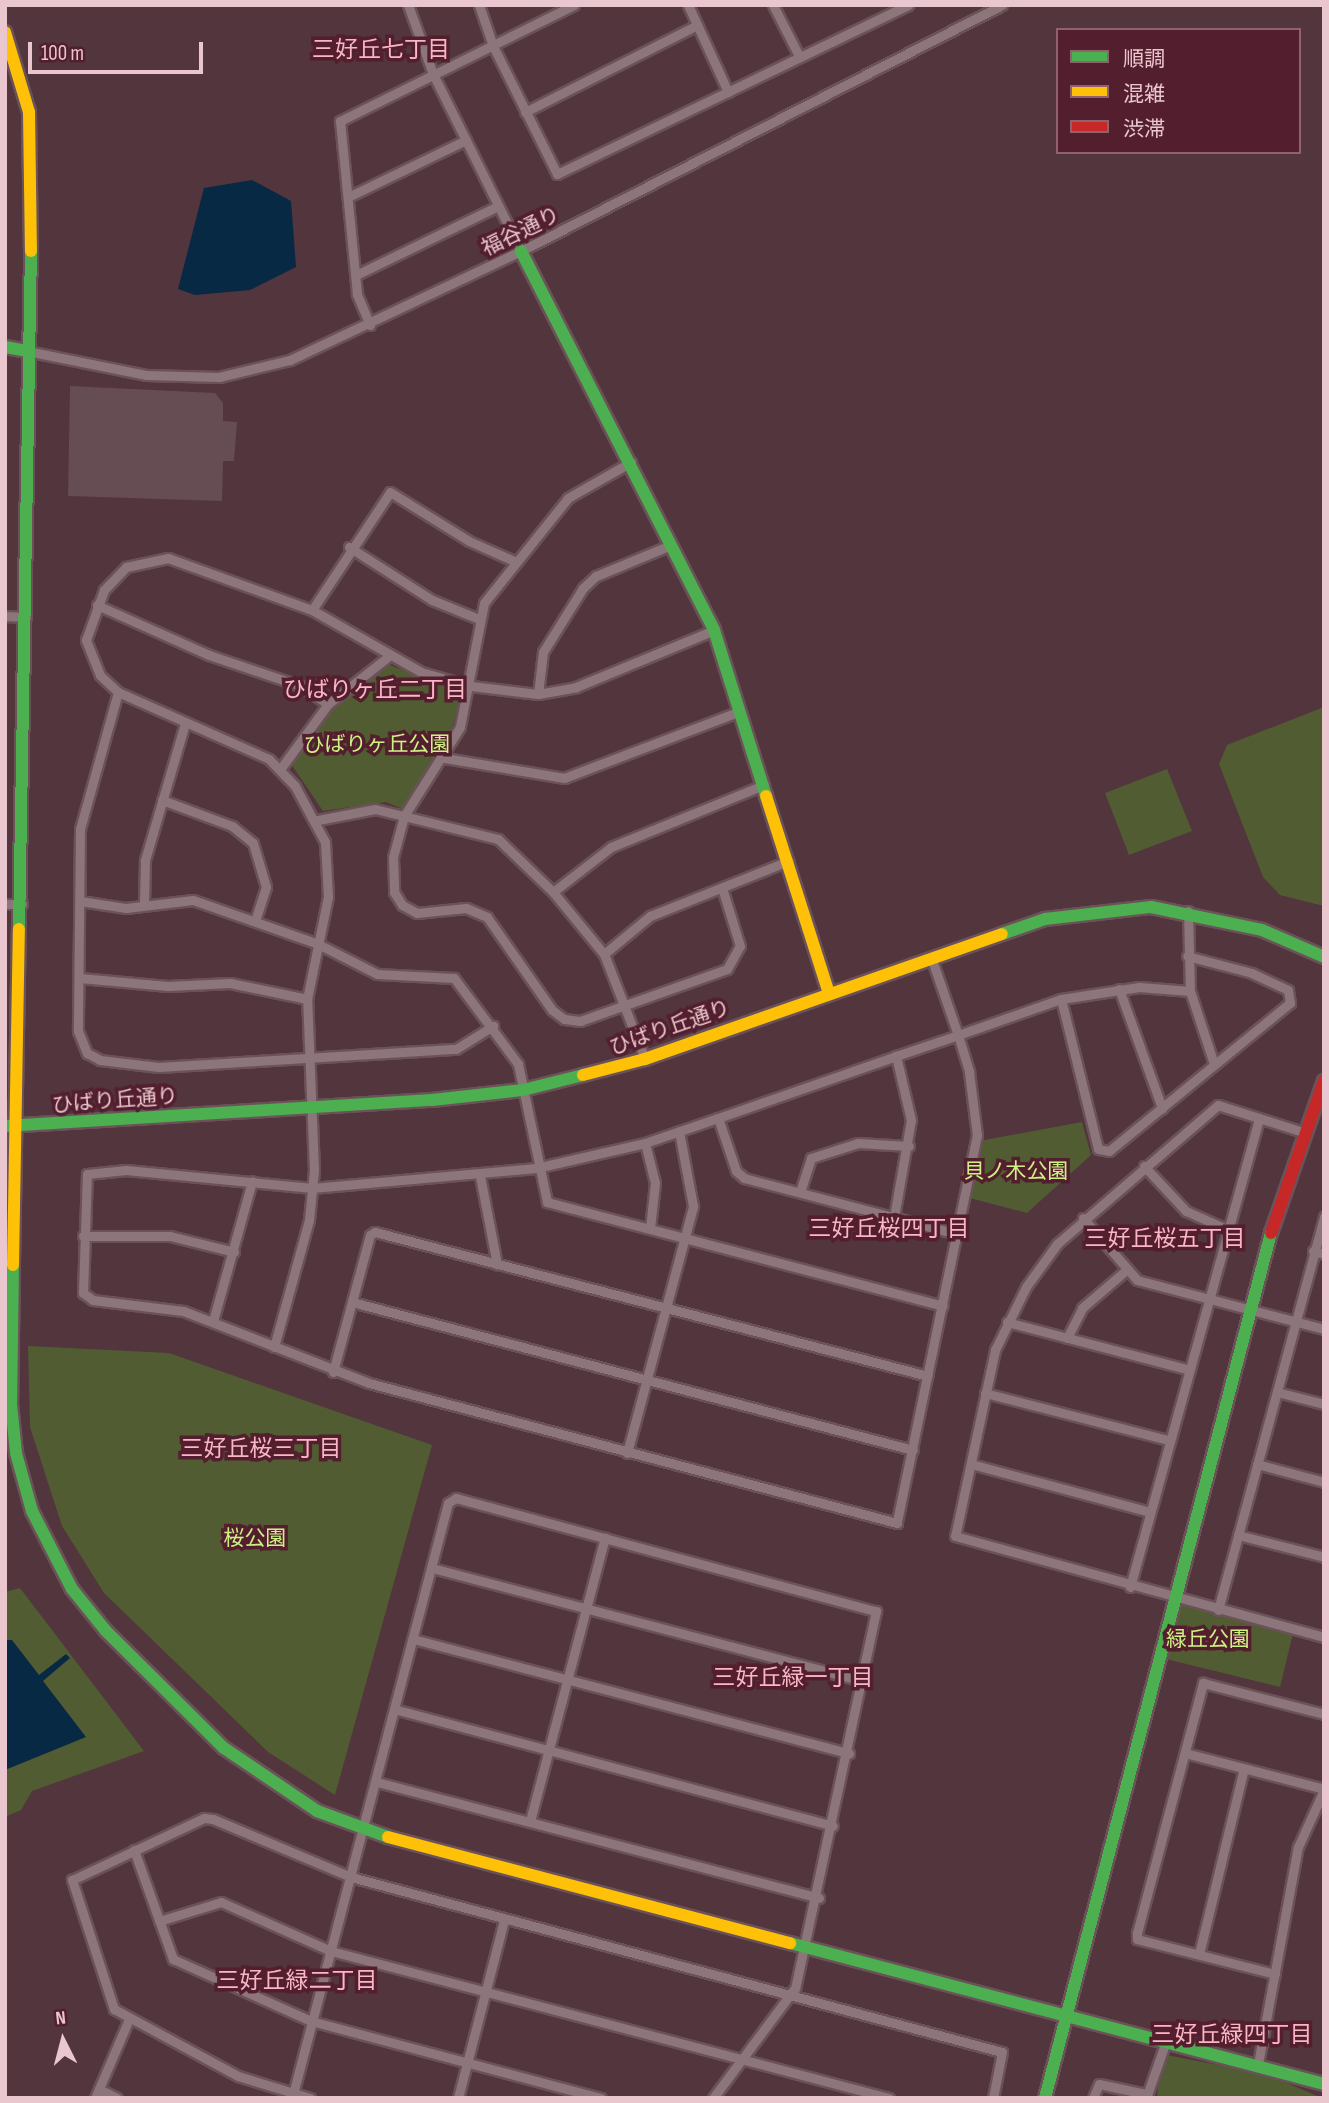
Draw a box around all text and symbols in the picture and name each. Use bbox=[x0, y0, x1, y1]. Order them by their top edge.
scale bar bbox=[32, 28, 206, 72]
legend bbox=[1056, 28, 1301, 154]
district label: 三好丘七丁目 bbox=[312, 36, 450, 64]
text: 100 m bbox=[41, 41, 84, 66]
text: 順調 bbox=[1123, 47, 1165, 72]
text: 混雑 bbox=[1123, 82, 1165, 107]
text: 渋滞 bbox=[1123, 117, 1165, 142]
street label: 福谷通り bbox=[478, 202, 564, 262]
district label: ひばりヶ丘二丁目 bbox=[283, 676, 467, 704]
park label: ひばりヶ丘公園 bbox=[304, 732, 450, 758]
street label: ひばり丘通り bbox=[606, 996, 734, 1060]
street label: ひばり丘通り bbox=[51, 1084, 179, 1118]
park label: 貝ノ木公園 bbox=[964, 1159, 1068, 1185]
district label: 三好丘桜四丁目 bbox=[809, 1215, 969, 1243]
district label: 三好丘桜五丁目 bbox=[1085, 1225, 1245, 1253]
district label: 三好丘桜三丁目 bbox=[181, 1435, 341, 1463]
park label: 桜公園 bbox=[224, 1526, 286, 1552]
park label: 緑丘公園 bbox=[1166, 1627, 1250, 1653]
district label: 三好丘緑一丁目 bbox=[713, 1664, 873, 1692]
district label: 三好丘緑二丁目 bbox=[217, 1967, 377, 1995]
north arrow bbox=[28, 2005, 98, 2075]
text: N bbox=[55, 2007, 67, 2031]
district label: 三好丘緑四丁目 bbox=[1152, 2021, 1312, 2049]

